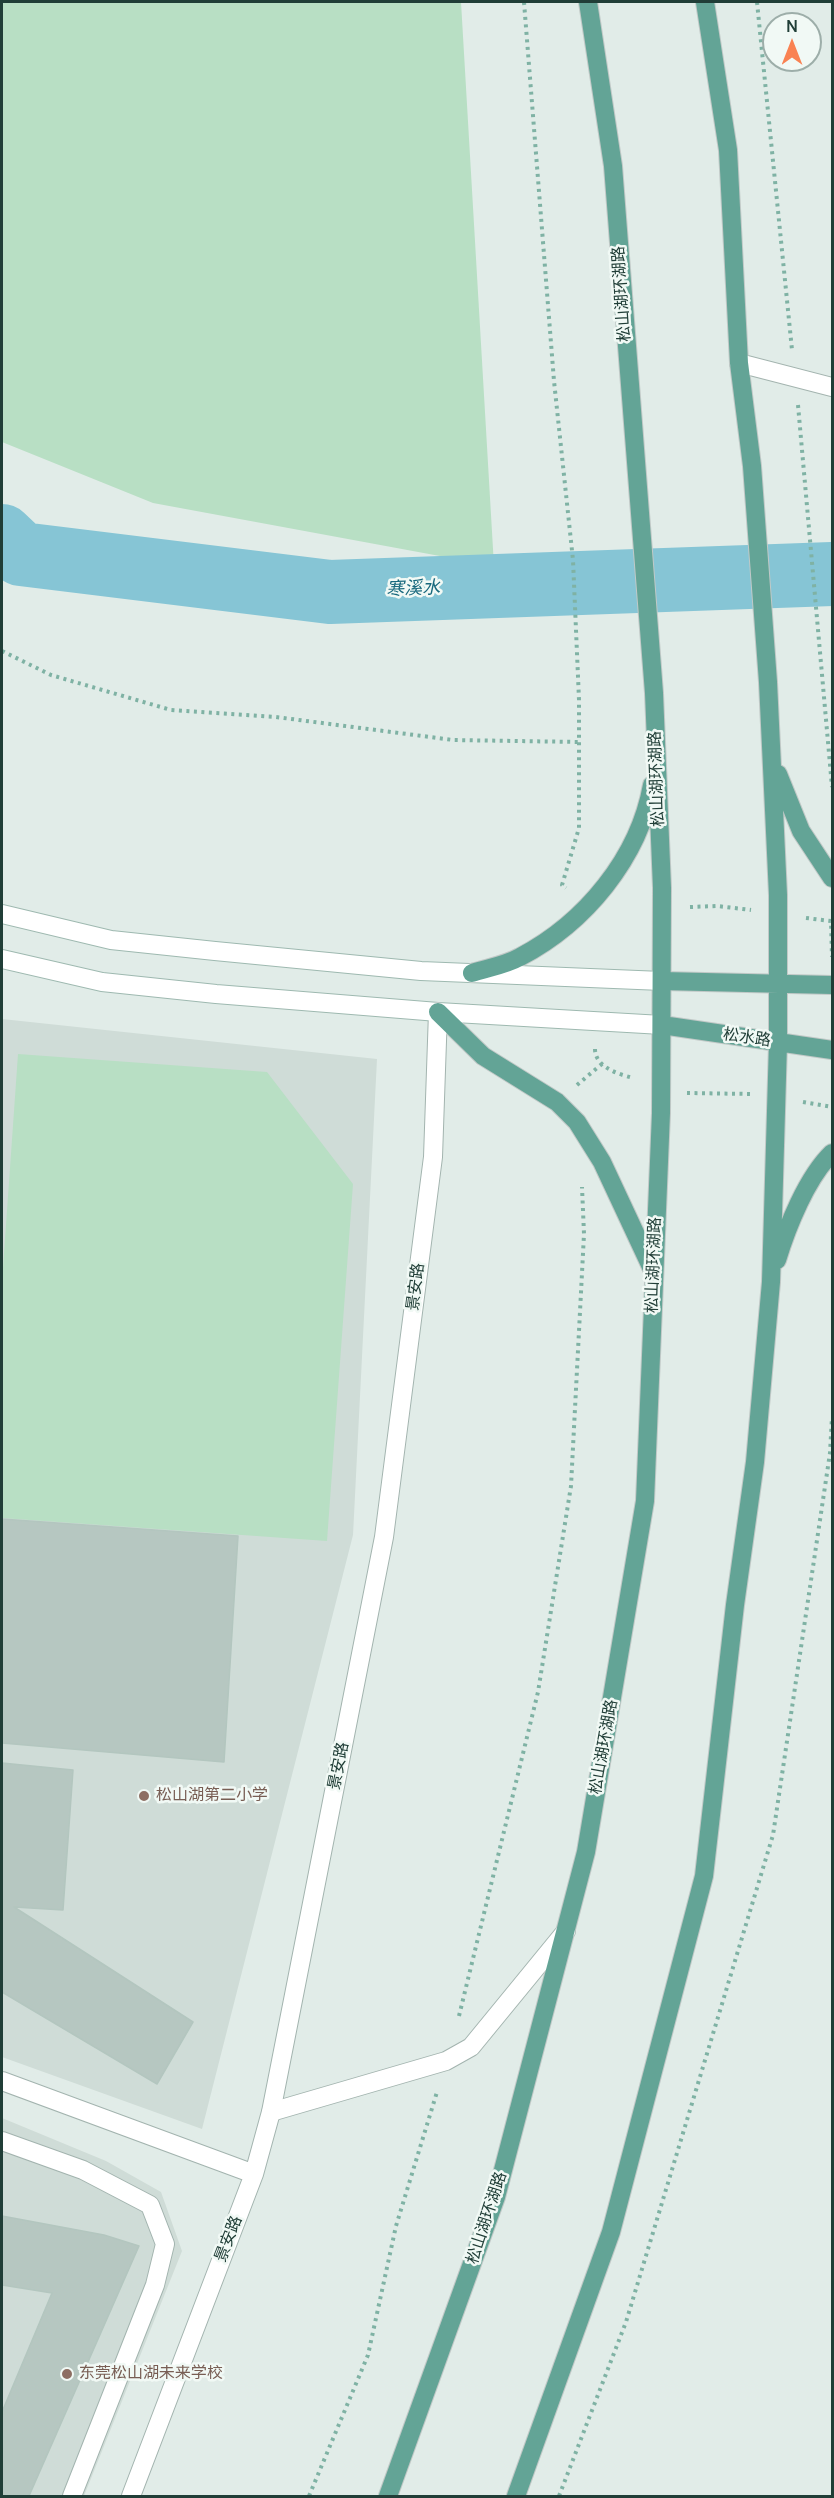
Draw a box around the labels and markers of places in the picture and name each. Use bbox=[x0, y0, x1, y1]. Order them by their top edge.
place label: 松山湖第二小学 bbox=[156, 1786, 268, 1806]
marker: 松山湖第二小学 bbox=[137, 1789, 151, 1803]
place label: 东莞松山湖未来学校 bbox=[79, 2364, 223, 2384]
marker: 东莞松山湖未来学校 bbox=[60, 2367, 74, 2381]

